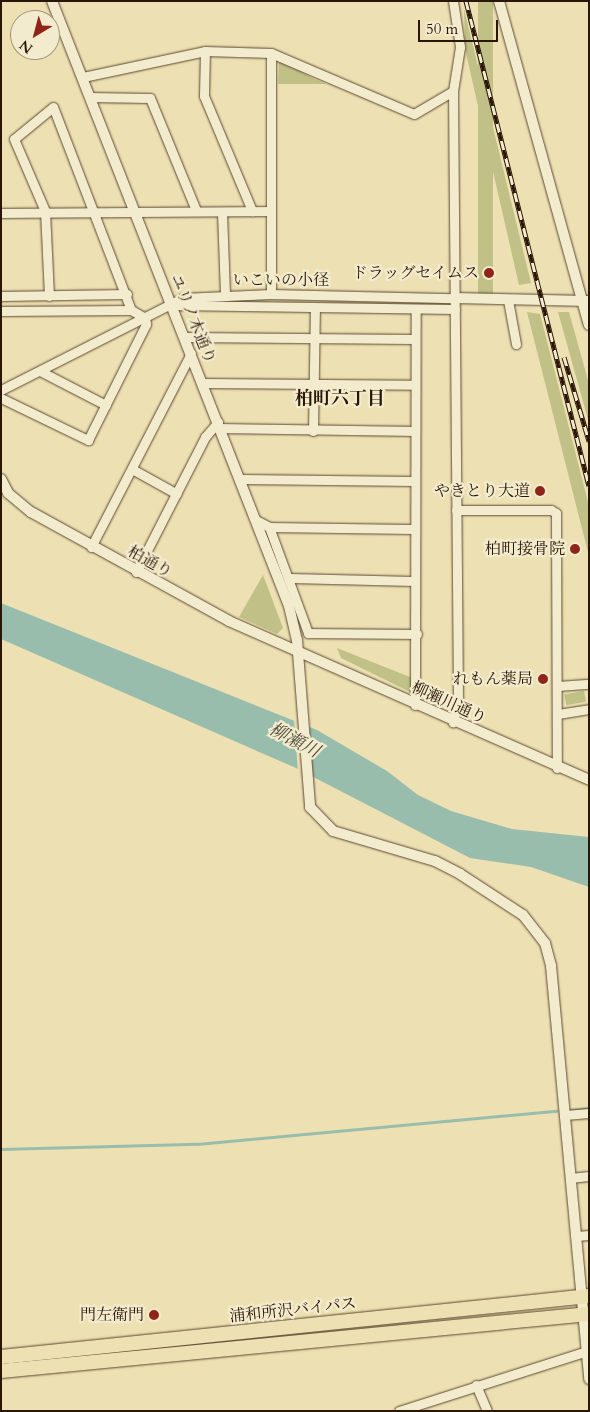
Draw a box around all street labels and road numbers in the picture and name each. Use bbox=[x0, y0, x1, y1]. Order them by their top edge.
street label: いこいの小径 bbox=[233, 270, 329, 290]
street label: ユリノ木通り bbox=[166, 271, 220, 367]
street label: 柏通り bbox=[124, 542, 176, 582]
street label: 柳瀬川通り bbox=[409, 678, 489, 728]
street label: 浦和所沢バイパス bbox=[228, 1294, 358, 1326]

